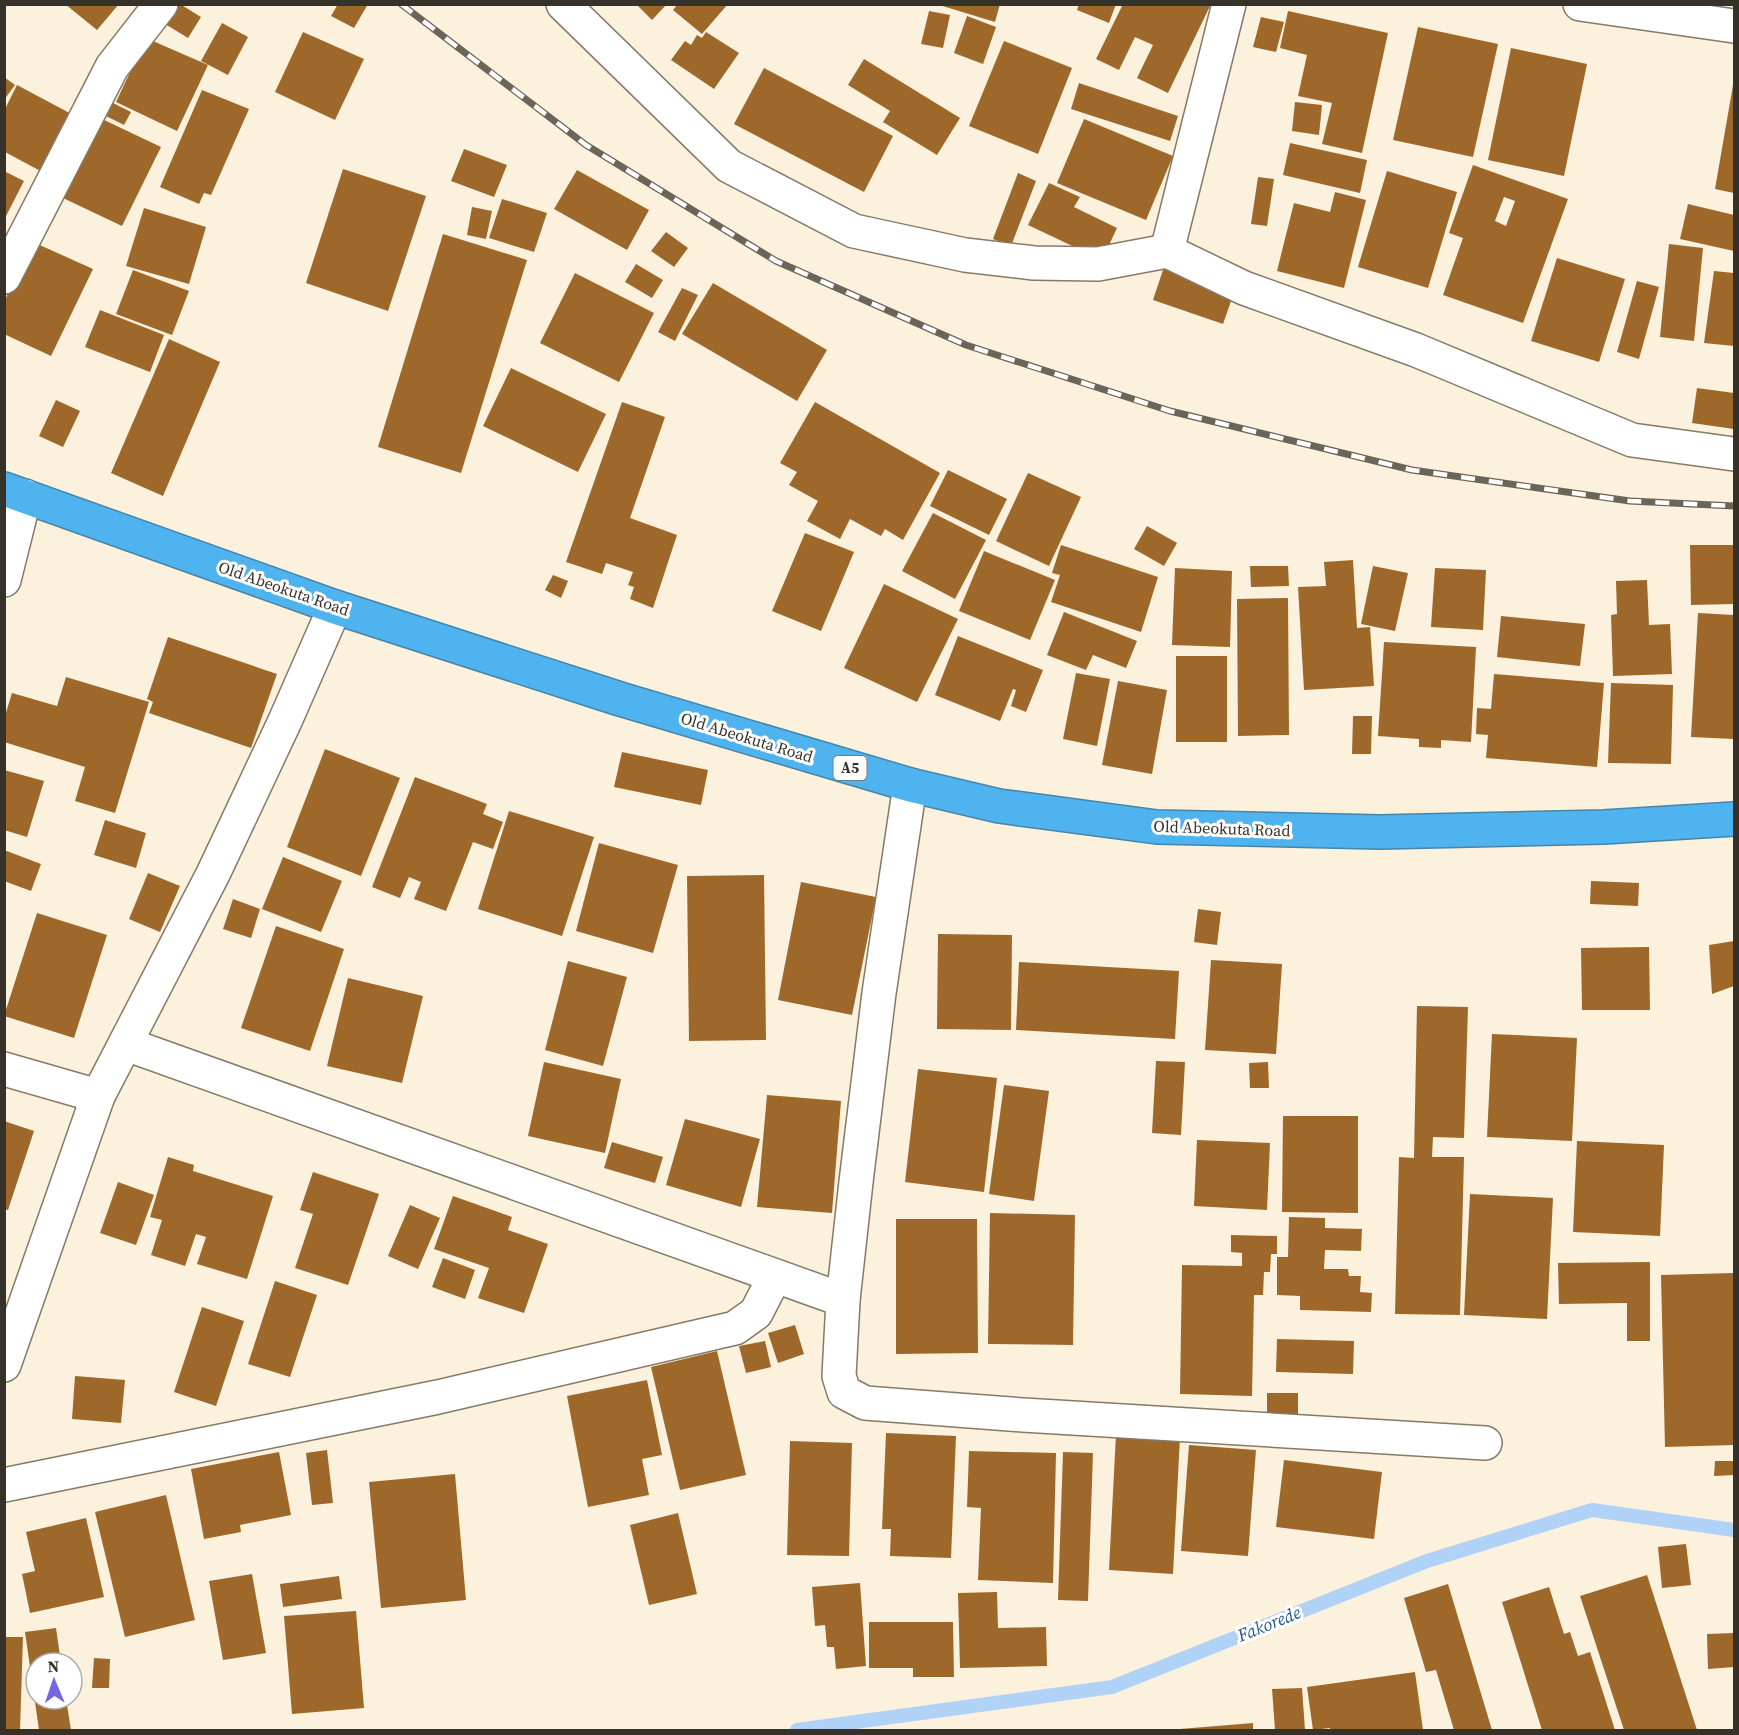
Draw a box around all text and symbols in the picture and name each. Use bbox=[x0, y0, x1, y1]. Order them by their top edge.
street label: Old Abeokuta Road bbox=[216, 555, 352, 621]
street label: Old Abeokuta Road bbox=[678, 706, 816, 768]
road number: A5 bbox=[834, 756, 866, 780]
street label: Old Abeokuta Road bbox=[1153, 815, 1291, 841]
water label: Fakorede bbox=[1232, 1599, 1305, 1648]
north arrow bbox=[24, 1651, 84, 1711]
text: N bbox=[47, 1655, 60, 1677]

